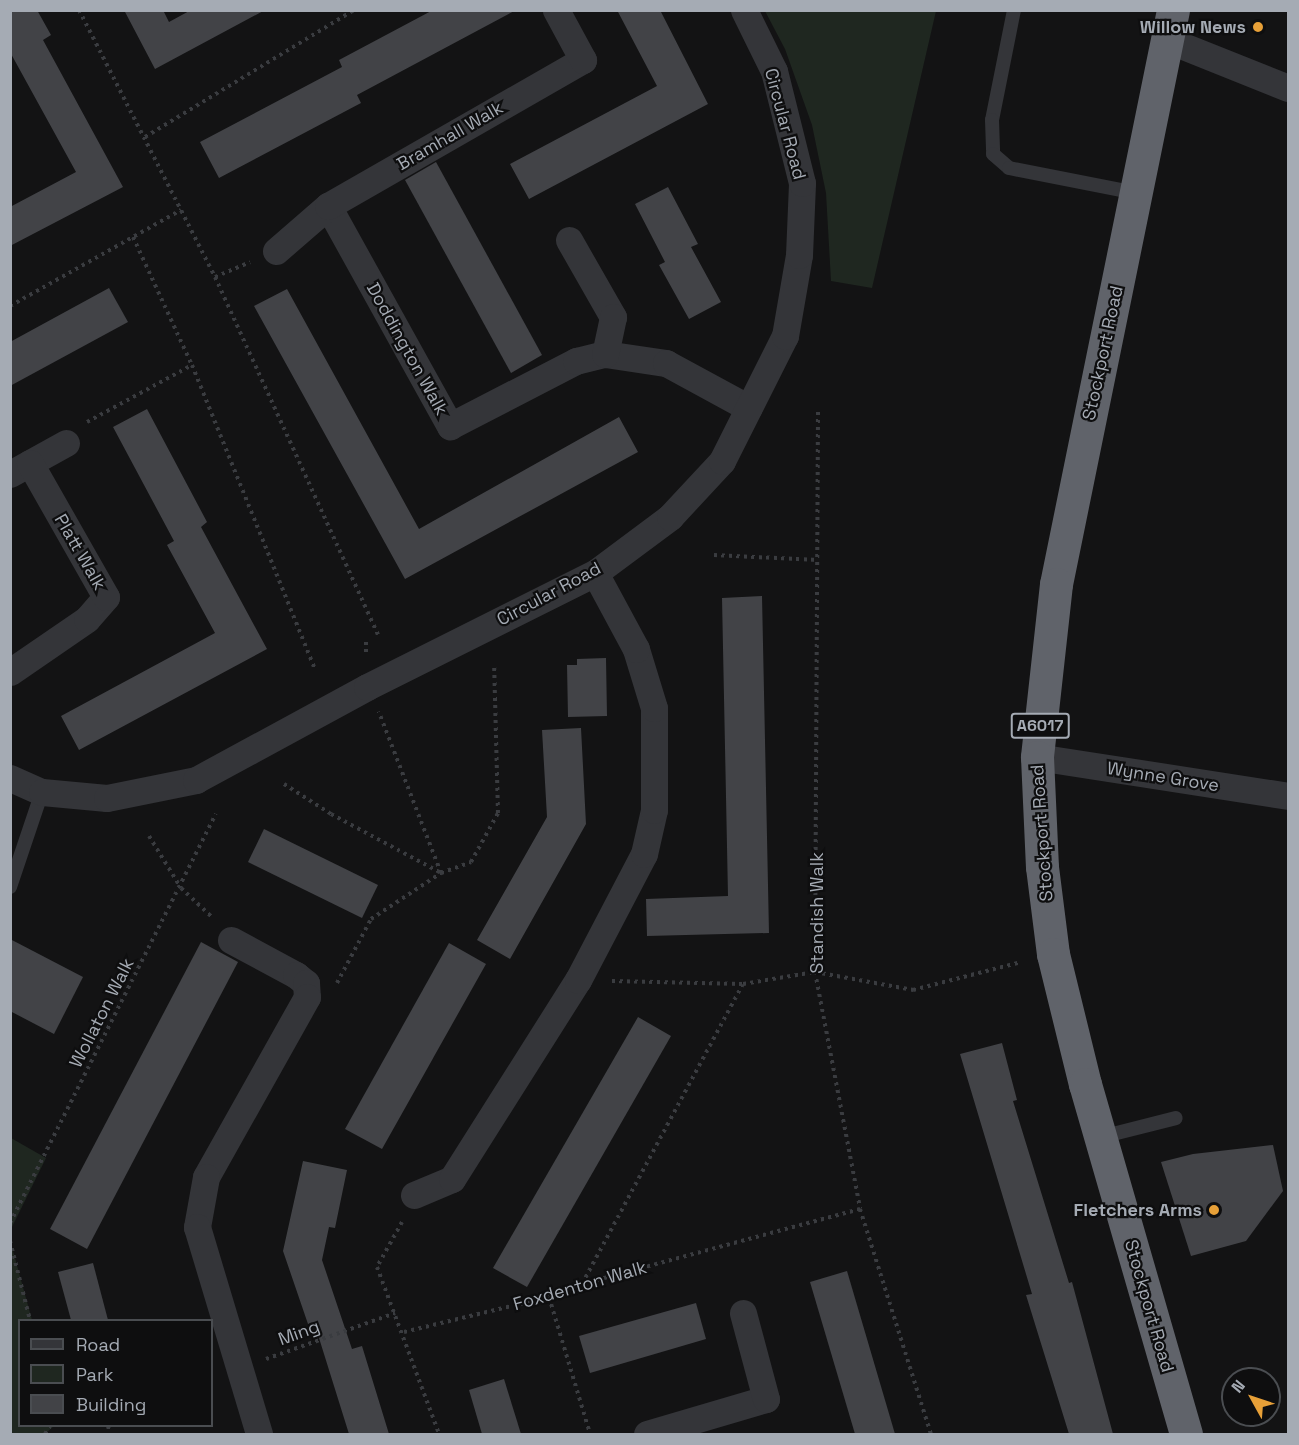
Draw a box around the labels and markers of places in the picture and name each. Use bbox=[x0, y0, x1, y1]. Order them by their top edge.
place label: Willow News bbox=[1140, 16, 1246, 38]
marker: Willow News bbox=[1251, 20, 1265, 34]
place label: Fletchers Arms bbox=[1073, 1199, 1202, 1221]
marker: Fletchers Arms bbox=[1207, 1203, 1221, 1217]

